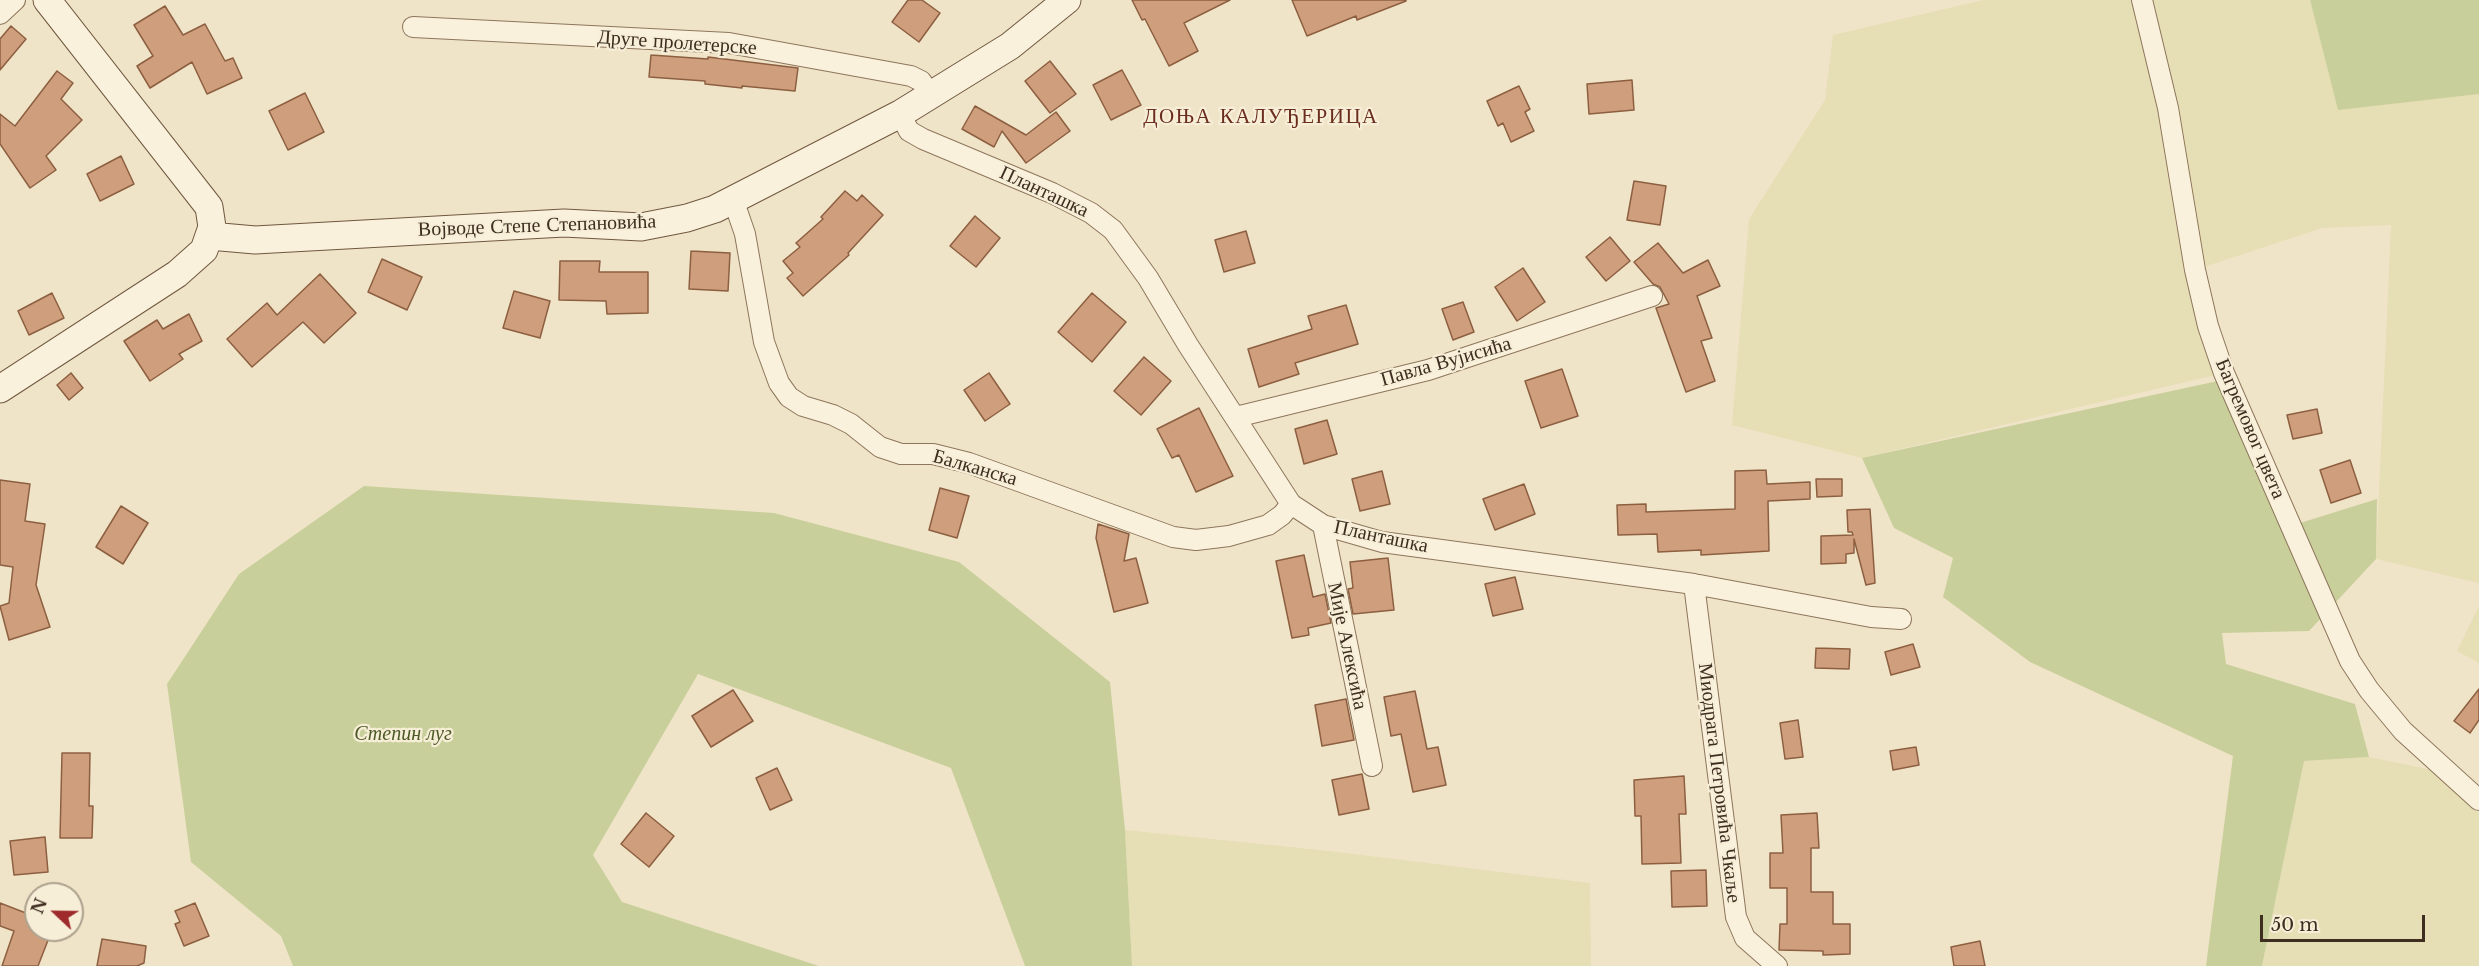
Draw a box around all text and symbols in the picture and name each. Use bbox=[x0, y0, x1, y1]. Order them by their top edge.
street label: Друге пролетерске bbox=[596, 25, 758, 61]
district label: ДОЊА КАЛУЂЕРИЦА bbox=[1143, 104, 1379, 130]
street label: Планташка bbox=[996, 161, 1092, 223]
street label: Војводе Степе Степановића bbox=[417, 210, 657, 242]
street label: Павла Вујисића bbox=[1378, 332, 1514, 392]
street label: Багремовог цвета bbox=[2210, 355, 2290, 503]
street label: Балканска bbox=[930, 445, 1020, 491]
street label: Планташка bbox=[1332, 515, 1430, 559]
street label: Мије Алексића bbox=[1322, 580, 1372, 712]
street label: Миодрага Петровића Чкаље bbox=[1692, 662, 1746, 904]
park label: Степин луг bbox=[354, 722, 452, 746]
north arrow bbox=[24, 882, 84, 942]
text: N bbox=[27, 895, 51, 917]
scale bar bbox=[2263, 903, 2428, 941]
text: 50 m bbox=[2271, 914, 2319, 936]

